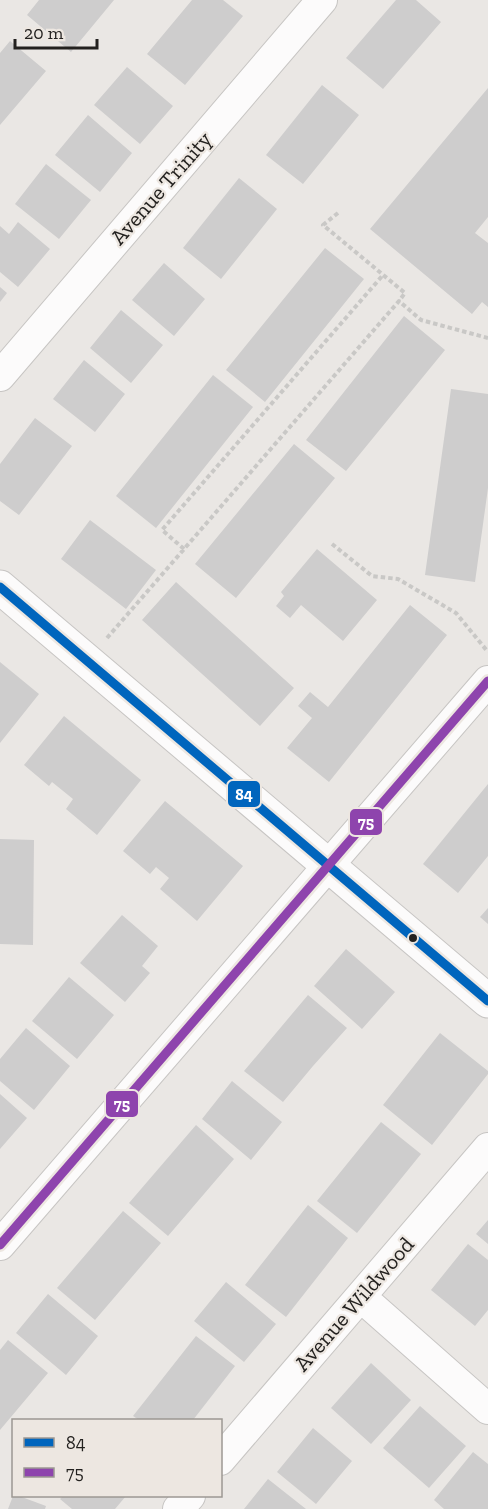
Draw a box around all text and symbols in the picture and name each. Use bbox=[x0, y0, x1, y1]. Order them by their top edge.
scale bar bbox=[15, 12, 98, 50]
text: 20 m bbox=[24, 22, 64, 44]
street label: Avenue Trinity bbox=[104, 125, 218, 250]
line badge: 84 bbox=[227, 780, 261, 808]
text: 84 bbox=[235, 785, 253, 804]
line badge: 75 bbox=[349, 808, 383, 836]
text: 75 bbox=[358, 813, 374, 832]
unlabelled marker bbox=[407, 932, 419, 944]
line badge: 75 bbox=[105, 1090, 139, 1118]
text: 75 bbox=[114, 1095, 130, 1114]
street label: Avenue Wildwood bbox=[288, 1231, 420, 1377]
legend bbox=[12, 1419, 222, 1497]
text: 84 bbox=[66, 1432, 86, 1454]
text: 75 bbox=[66, 1462, 84, 1484]

